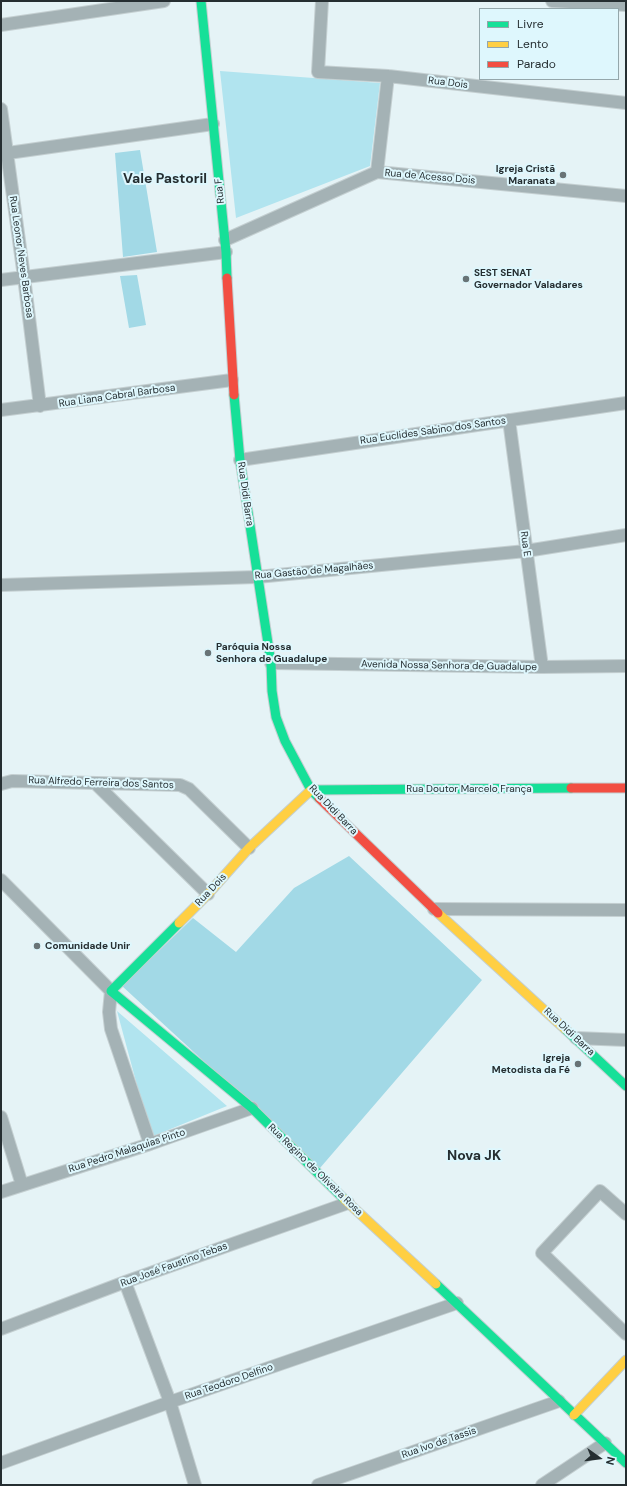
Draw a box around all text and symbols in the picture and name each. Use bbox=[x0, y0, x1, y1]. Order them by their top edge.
legend bbox=[479, 8, 619, 80]
text: Livre bbox=[517, 16, 544, 32]
text: Lento bbox=[517, 36, 548, 52]
text: Parado bbox=[517, 56, 556, 72]
street label: Rua Dois bbox=[427, 75, 469, 91]
place label: Igreja Cristã Maranata bbox=[496, 163, 555, 186]
street label: Rua de Acesso Dois bbox=[384, 167, 476, 187]
marker: Igreja Cristã Maranata bbox=[558, 170, 568, 180]
district label: Vale Pastoril bbox=[123, 171, 207, 187]
street label: Rua F bbox=[213, 178, 227, 204]
street label: Rua Leonor Neves Barbosa bbox=[6, 195, 36, 319]
place label: SEST SENAT Governador Valadares bbox=[474, 267, 583, 290]
marker: SEST SENAT Governador Valadares bbox=[461, 274, 471, 284]
street label: Rua Liana Cabral Barbosa bbox=[58, 382, 176, 410]
street label: Rua Euclides Sabino dos Santos bbox=[359, 415, 507, 447]
street label: Rua Didi Barra bbox=[235, 461, 255, 527]
street label: Rua E bbox=[517, 531, 533, 557]
street label: Rua Gastão de Magalhães bbox=[254, 560, 374, 582]
place label: Paróquia Nossa Senhora de Guadalupe bbox=[216, 641, 327, 664]
marker: Paróquia Nossa Senhora de Guadalupe bbox=[203, 648, 213, 658]
street label: Avenida Nossa Senhora de Guadalupe bbox=[361, 658, 537, 674]
street label: Rua Alfredo Ferreira dos Santos bbox=[28, 774, 174, 792]
street label: Rua Didi Barra bbox=[306, 783, 360, 837]
street label: Rua Doutor Marcelo França bbox=[406, 783, 532, 795]
street label: Rua Dois bbox=[193, 871, 229, 909]
place label: Comunidade Unir bbox=[45, 940, 130, 952]
marker: Comunidade Unir bbox=[32, 941, 42, 951]
street label: Rua Didi Barra bbox=[541, 1006, 597, 1058]
place label: Igreja Metodista da Fé bbox=[492, 1052, 570, 1076]
marker: Igreja Metodista da Fé bbox=[573, 1059, 583, 1069]
street label: Rua Regino de Oliveira Rosa bbox=[265, 1121, 365, 1219]
street label: Rua Pedro Malaquias Pinto bbox=[67, 1126, 187, 1176]
district label: Nova JK bbox=[447, 1148, 501, 1164]
street label: Rua José Faustino Tebas bbox=[119, 1240, 229, 1290]
street label: Rua Teodoro Delfino bbox=[183, 1361, 275, 1403]
street label: Rua Ivo de Tassis bbox=[400, 1425, 478, 1461]
north arrow bbox=[579, 1438, 619, 1478]
text: N bbox=[603, 1455, 618, 1466]

